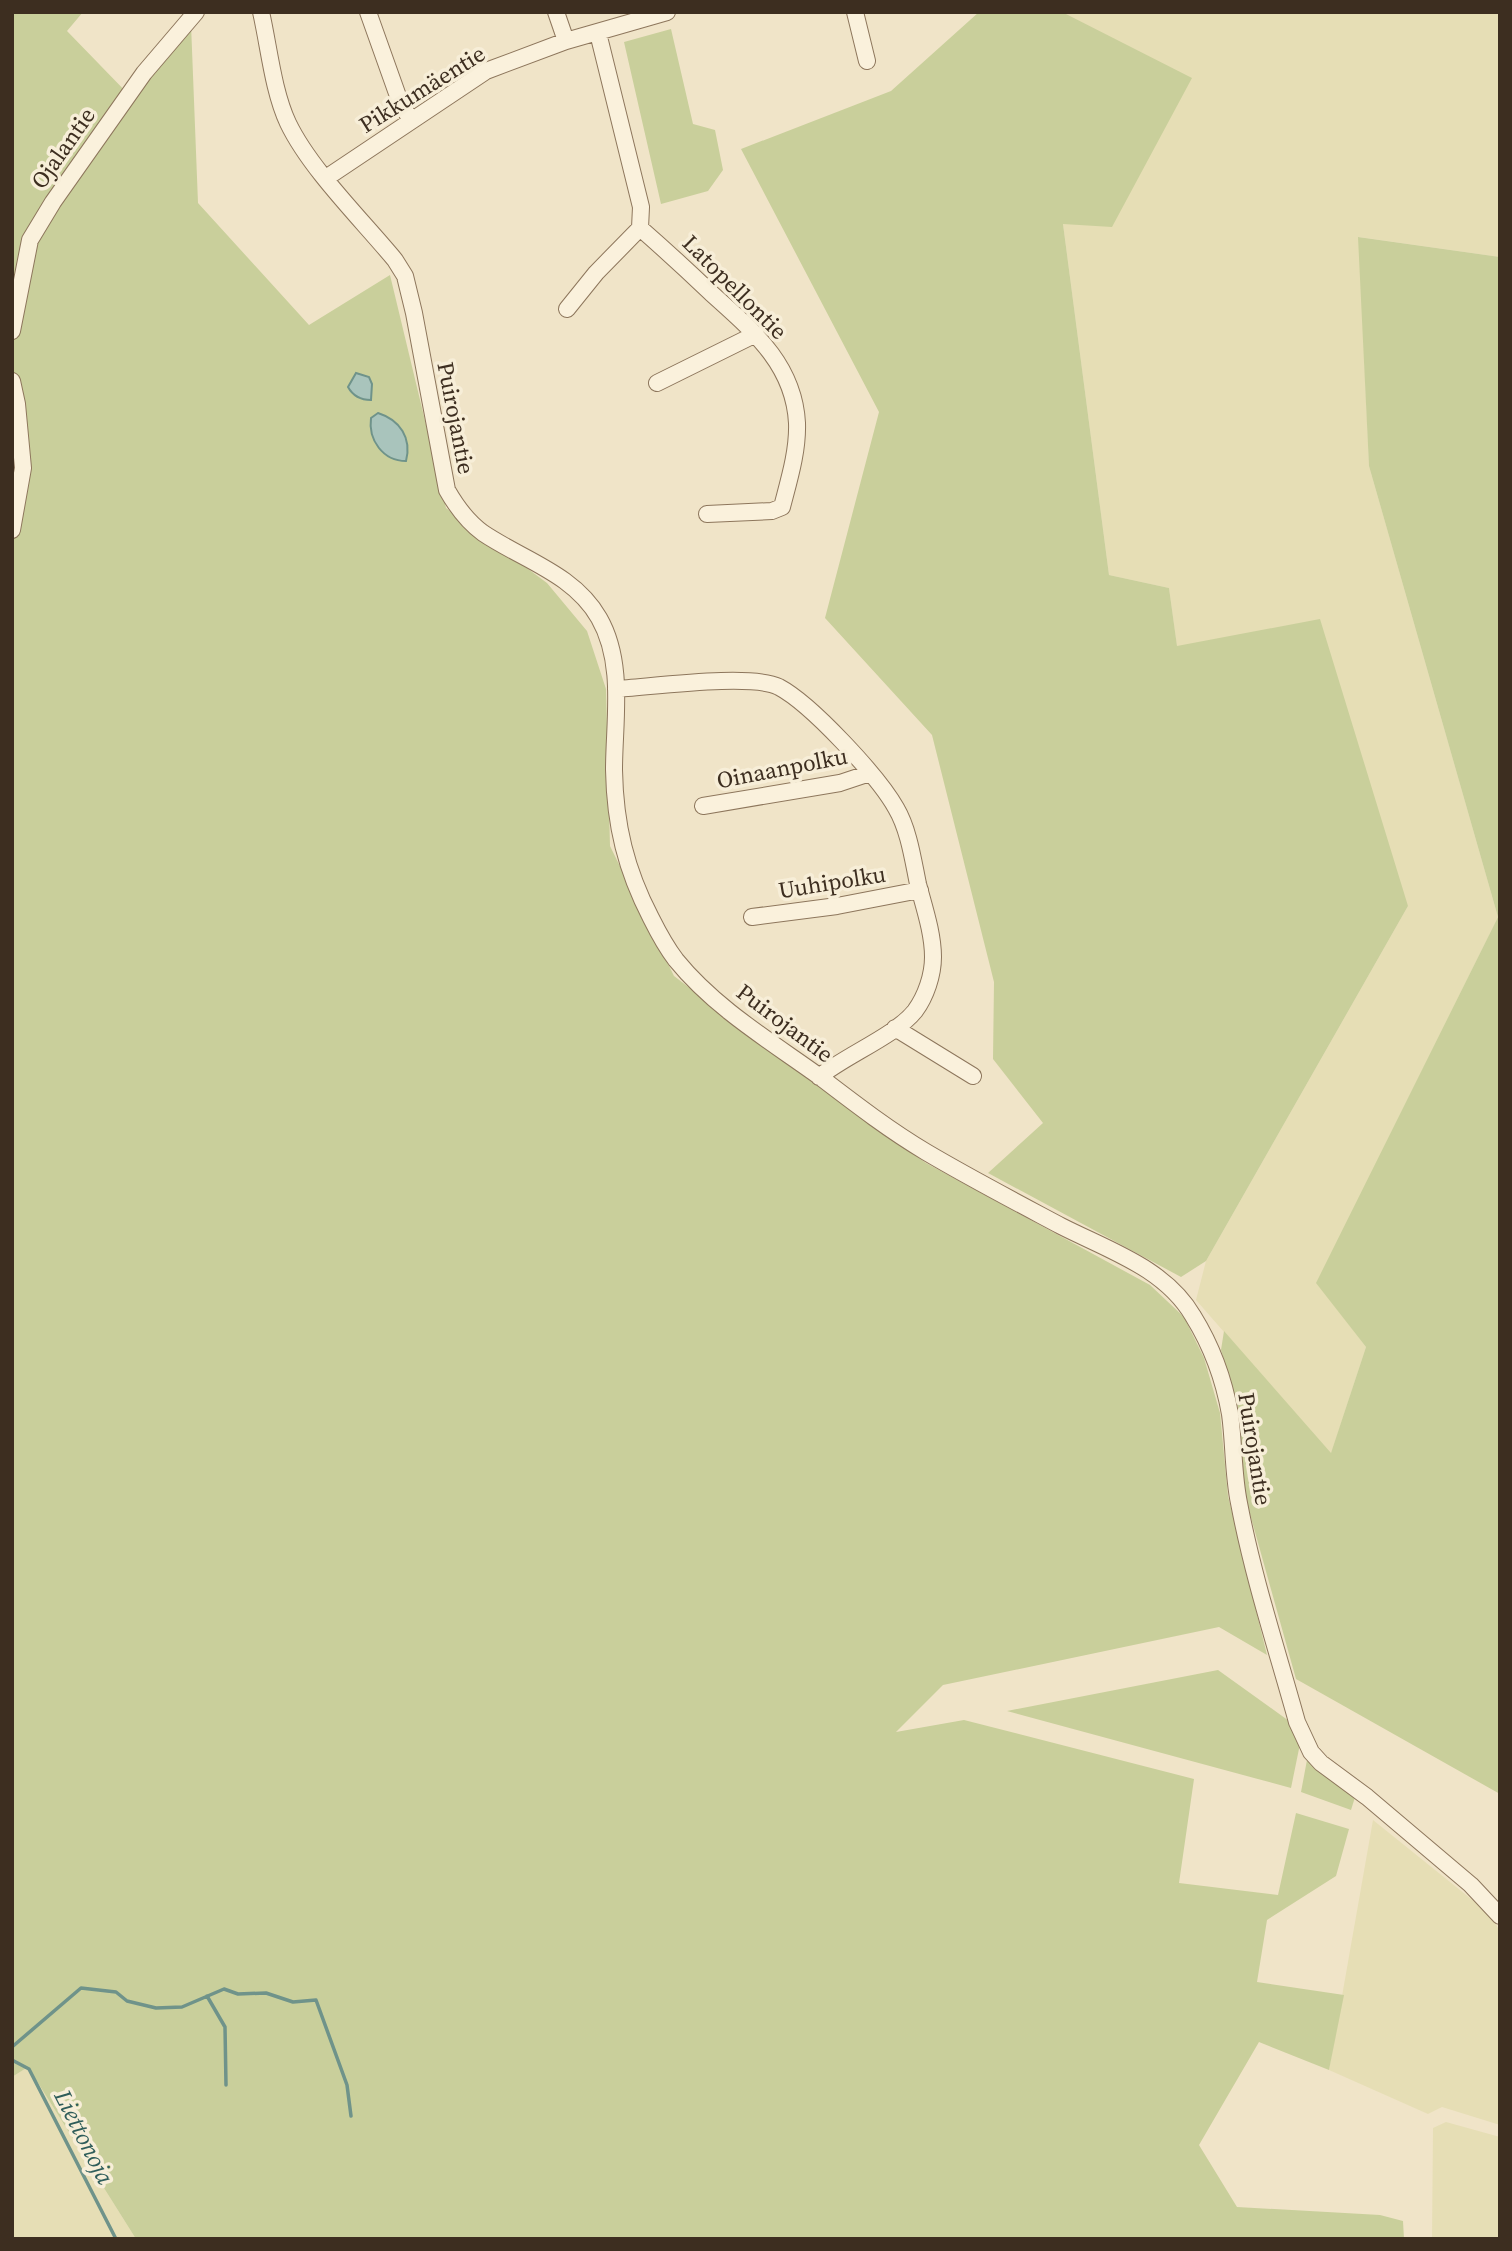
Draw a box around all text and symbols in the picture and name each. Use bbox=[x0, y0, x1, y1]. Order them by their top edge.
street label: Pikkumäentie bbox=[353, 37, 491, 141]
street label: Ojalantie bbox=[23, 101, 103, 195]
street label: Latopellontie bbox=[675, 227, 795, 347]
street label: Puirojantie bbox=[429, 359, 483, 477]
street label: Oinaanpolku bbox=[714, 740, 850, 796]
street label: Uuhipolku bbox=[776, 858, 888, 906]
street label: Puirojantie bbox=[730, 976, 840, 1070]
street label: Puirojantie bbox=[1230, 1390, 1280, 1508]
water label: Liettonoja bbox=[46, 2083, 123, 2190]

